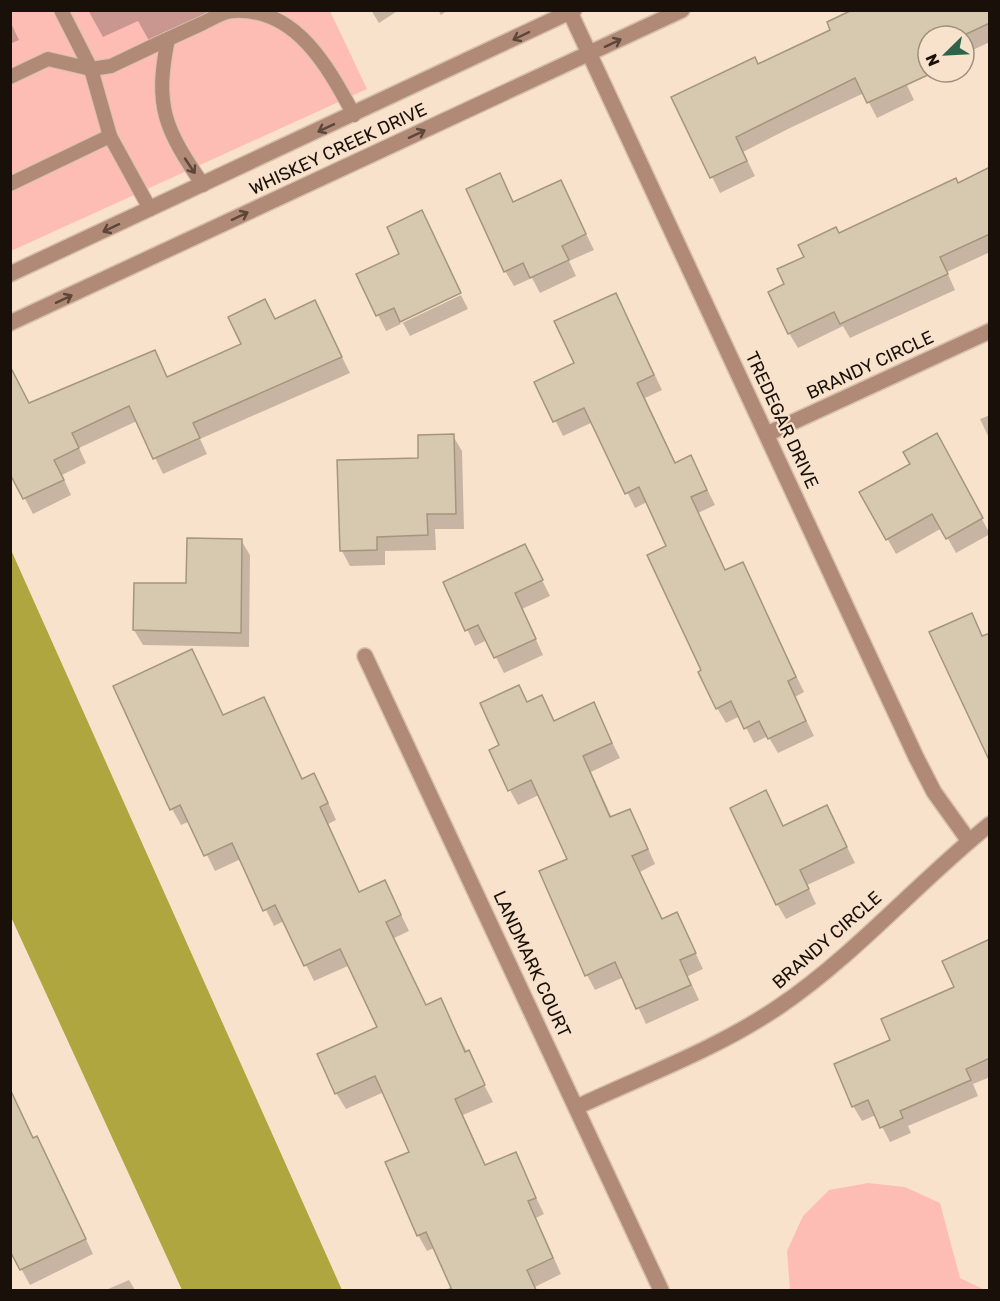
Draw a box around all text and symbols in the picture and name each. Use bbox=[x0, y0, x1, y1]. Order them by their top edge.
north arrow bbox=[916, 24, 976, 84]
one-way arrow bbox=[513, 30, 531, 42]
one-way arrow bbox=[603, 36, 621, 48]
text: N bbox=[922, 51, 944, 69]
street label: WHISKEY CREEK DRIVE bbox=[246, 98, 430, 200]
one-way arrow bbox=[317, 122, 335, 134]
one-way arrow bbox=[408, 127, 426, 139]
one-way arrow bbox=[184, 157, 196, 174]
one-way arrow bbox=[231, 210, 249, 222]
one-way arrow bbox=[102, 222, 120, 234]
one-way arrow bbox=[54, 292, 72, 304]
street label: BRANDY CIRCLE bbox=[803, 326, 937, 404]
street label: TREDEGAR DRIVE bbox=[741, 348, 823, 492]
street label: LANDMARK COURT bbox=[488, 887, 576, 1041]
street label: BRANDY CIRCLE bbox=[768, 887, 886, 993]

